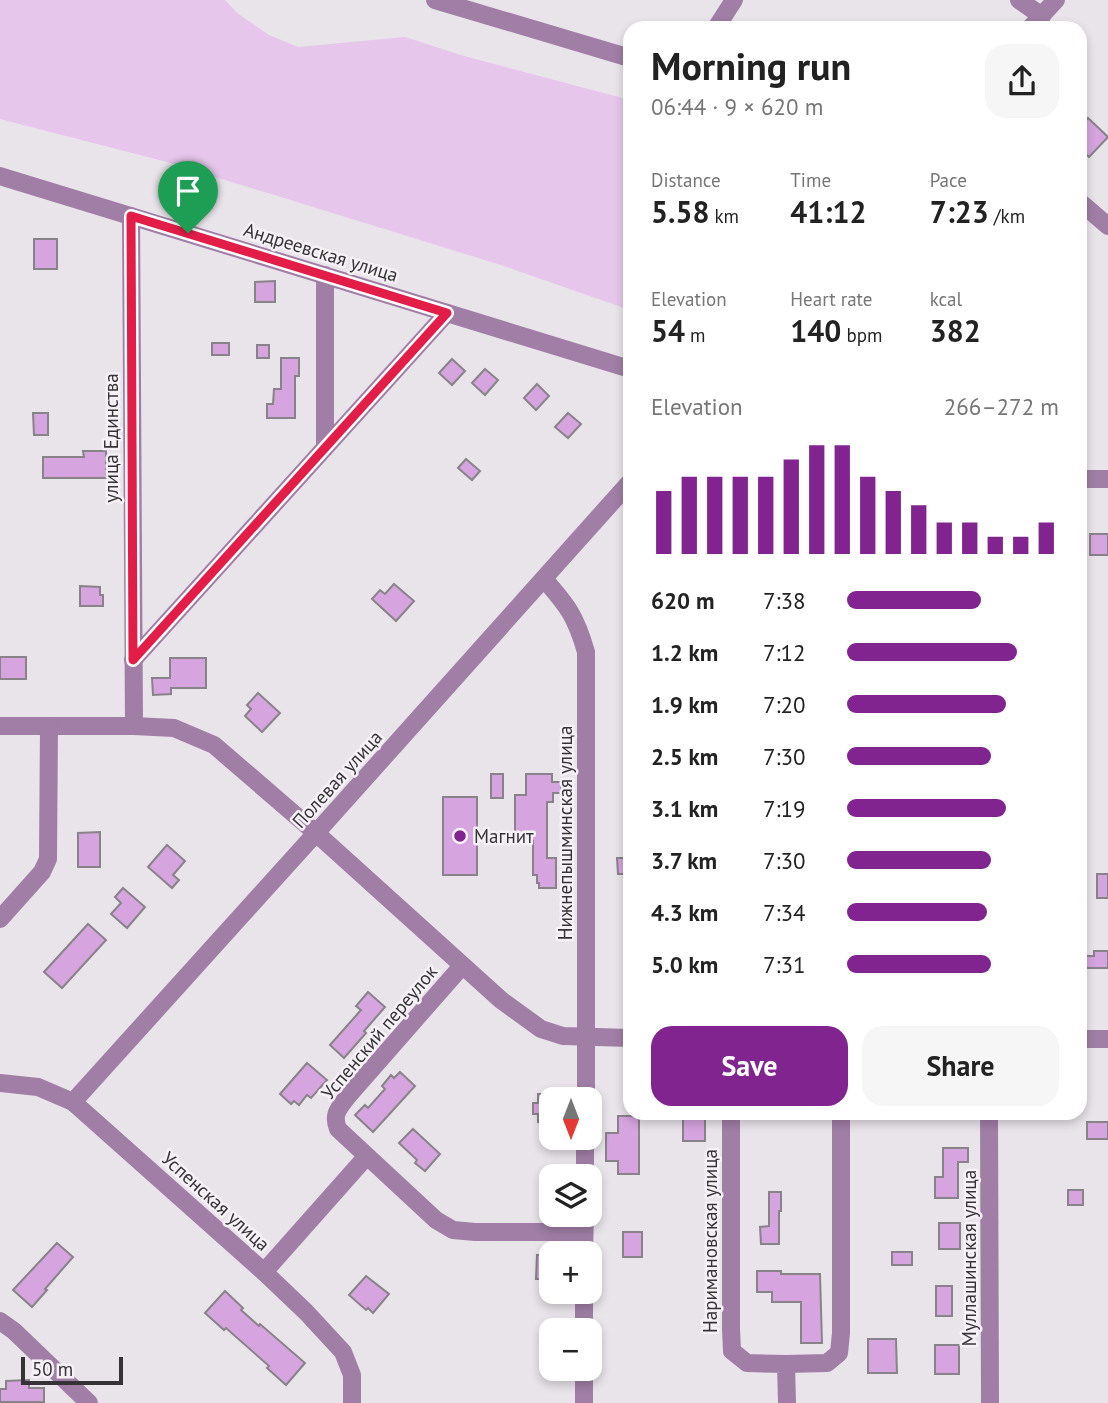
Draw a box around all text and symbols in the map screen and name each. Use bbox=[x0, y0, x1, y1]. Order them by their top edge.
text: Morning run bbox=[651, 41, 851, 90]
button: share bbox=[985, 44, 1059, 118]
text: 06:44 · 9 × 620 m bbox=[651, 92, 823, 121]
pin bbox=[158, 161, 218, 233]
text: Distance bbox=[651, 168, 721, 192]
text: Time bbox=[790, 168, 831, 192]
text: Pace bbox=[930, 168, 967, 192]
icon: arrive bbox=[169, 172, 207, 210]
text: 5.58 bbox=[651, 192, 709, 231]
text: 41:12 bbox=[790, 192, 866, 231]
text: 7:23 bbox=[930, 192, 989, 231]
text: km bbox=[709, 204, 739, 228]
text: /km bbox=[989, 204, 1025, 228]
street label: Андреевская улица bbox=[241, 217, 401, 287]
text: Elevation bbox=[651, 287, 727, 311]
text: Heart rate bbox=[790, 287, 872, 311]
text: kcal bbox=[930, 287, 962, 311]
text: 54 bbox=[651, 311, 685, 350]
text: 140 bbox=[790, 311, 841, 350]
text: 382 bbox=[930, 311, 981, 350]
text: m bbox=[685, 323, 706, 347]
text: bpm bbox=[841, 323, 882, 347]
street label: улица Единства bbox=[99, 373, 123, 503]
text: Elevation bbox=[651, 392, 743, 421]
text: 266–272 m bbox=[944, 392, 1059, 421]
text: 620 m bbox=[651, 586, 714, 615]
text: 7:38 bbox=[763, 586, 806, 615]
text: 1.2 km bbox=[651, 638, 718, 667]
text: 7:12 bbox=[763, 638, 806, 667]
text: 1.9 km bbox=[651, 690, 718, 719]
text: 7:20 bbox=[763, 690, 806, 719]
street label: Полевая улица bbox=[287, 725, 387, 833]
street label: Нижнепышминская улица bbox=[553, 726, 577, 940]
text: 2.5 km bbox=[651, 742, 718, 771]
text: 7:30 bbox=[763, 742, 806, 771]
text: 3.1 km bbox=[651, 794, 718, 823]
text: 7:19 bbox=[763, 794, 806, 823]
place label: Магнит bbox=[474, 824, 534, 848]
marker: Магнит bbox=[452, 828, 468, 844]
text: 3.7 km bbox=[651, 846, 717, 875]
text: 7:30 bbox=[763, 846, 806, 875]
text: 4.3 km bbox=[651, 898, 718, 927]
text: 7:34 bbox=[763, 898, 806, 927]
text: 5.0 km bbox=[651, 950, 718, 979]
text: 7:31 bbox=[763, 950, 806, 979]
street label: Успенский переулок bbox=[316, 960, 442, 1104]
button: Save bbox=[651, 1026, 848, 1106]
button: Share bbox=[862, 1026, 1059, 1106]
north arrow bbox=[539, 1087, 602, 1150]
map controls bbox=[539, 1087, 602, 1381]
street label: Успенская улица bbox=[157, 1146, 275, 1256]
street label: Наримановская улица bbox=[698, 1149, 722, 1333]
button: layers bbox=[539, 1164, 602, 1227]
street label: Муллашинская улица bbox=[957, 1170, 981, 1346]
button: + bbox=[539, 1241, 602, 1304]
button: − bbox=[539, 1318, 602, 1381]
scale bar bbox=[21, 1354, 122, 1386]
text: 50 m bbox=[32, 1357, 73, 1381]

